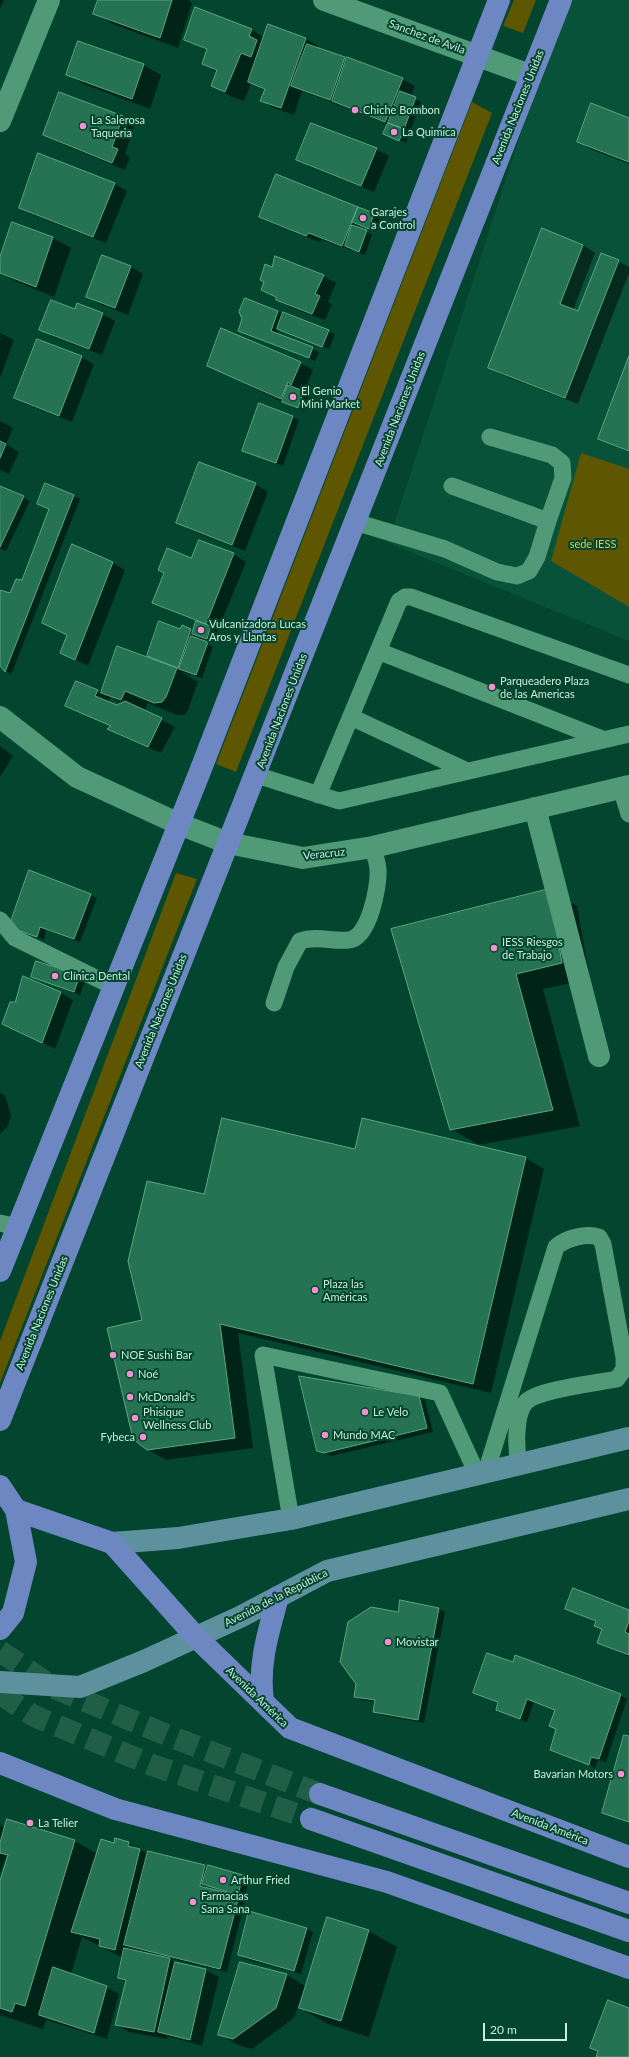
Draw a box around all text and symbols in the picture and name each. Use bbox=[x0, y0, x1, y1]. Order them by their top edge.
street label: Sanchez de Avila bbox=[387, 17, 467, 57]
street label: Avenida Naciones Unidas bbox=[489, 48, 547, 166]
place label: Chiche Bombon bbox=[363, 103, 440, 117]
marker: Chiche Bombon bbox=[350, 105, 360, 115]
place label: La Salerosa Taqueria bbox=[91, 113, 145, 139]
marker: La Salerosa Taqueria bbox=[78, 121, 88, 131]
place label: La Quimica bbox=[402, 125, 456, 139]
marker: La Quimica bbox=[389, 127, 399, 137]
place label: Garajes a Control bbox=[371, 205, 415, 231]
marker: Garajes a Control bbox=[358, 213, 368, 223]
street label: Avenida Naciones Unidas bbox=[372, 350, 428, 468]
place label: El Genio Mini Market bbox=[301, 384, 360, 410]
marker: El Genio Mini Market bbox=[288, 392, 298, 402]
park label: sede IESS bbox=[570, 537, 616, 551]
place label: Vulcanizadora Lucas Aros y Llantas bbox=[209, 617, 306, 643]
marker: Vulcanizadora Lucas Aros y Llantas bbox=[196, 625, 206, 635]
street label: Avenida Naciones Unidas bbox=[254, 652, 310, 770]
place label: Parqueadero Plaza de las Americas bbox=[500, 674, 589, 700]
marker: Parqueadero Plaza de las Americas bbox=[487, 682, 497, 692]
street label: Veracruz bbox=[302, 845, 346, 863]
place label: IESS Riesgos de Trabajo bbox=[502, 935, 563, 961]
marker: IESS Riesgos de Trabajo bbox=[489, 943, 499, 953]
street label: Avenida Naciones Unidas bbox=[132, 952, 190, 1070]
place label: Clínica Dental bbox=[63, 969, 130, 983]
marker: Clínica Dental bbox=[50, 971, 60, 981]
street label: Avenida Naciones Unidas bbox=[13, 1254, 71, 1372]
place label: Plaza las Américas bbox=[323, 1277, 367, 1303]
marker: Plaza las Américas bbox=[310, 1285, 320, 1295]
place label: NOE Sushi Bar bbox=[121, 1348, 192, 1362]
marker: NOE Sushi Bar bbox=[108, 1350, 118, 1360]
place label: Noé bbox=[138, 1367, 158, 1381]
marker: Noé bbox=[125, 1369, 135, 1379]
place label: McDonald's bbox=[138, 1390, 195, 1404]
marker: McDonald's bbox=[125, 1392, 135, 1402]
place label: Phisique Wellness Club bbox=[143, 1405, 211, 1431]
place label: Le Velo bbox=[373, 1405, 408, 1419]
marker: Le Velo bbox=[360, 1407, 370, 1417]
marker: Phisique Wellness Club bbox=[130, 1413, 140, 1423]
place label: Mundo MAC bbox=[333, 1428, 395, 1442]
place label: Fybeca bbox=[101, 1430, 135, 1444]
marker: Mundo MAC bbox=[320, 1430, 330, 1440]
marker: Fybeca bbox=[138, 1432, 148, 1442]
street label: Avenida de la República bbox=[222, 1566, 330, 1630]
place label: Movistar bbox=[396, 1635, 439, 1649]
marker: Movistar bbox=[383, 1637, 393, 1647]
street label: Avenida América bbox=[223, 1664, 291, 1730]
place label: Bavarian Motors bbox=[533, 1767, 613, 1781]
marker: Bavarian Motors bbox=[616, 1769, 626, 1779]
street label: Avenida América bbox=[510, 1806, 590, 1848]
place label: La Telier bbox=[38, 1816, 78, 1830]
marker: La Telier bbox=[25, 1818, 35, 1828]
place label: Arthur Fried bbox=[231, 1873, 290, 1887]
marker: Arthur Fried bbox=[218, 1875, 228, 1885]
place label: Farmacias Sana Sana bbox=[201, 1889, 250, 1915]
marker: Farmacias Sana Sana bbox=[188, 1897, 198, 1907]
scale bar bbox=[485, 2015, 569, 2041]
text: 20 m bbox=[490, 2022, 517, 2037]

